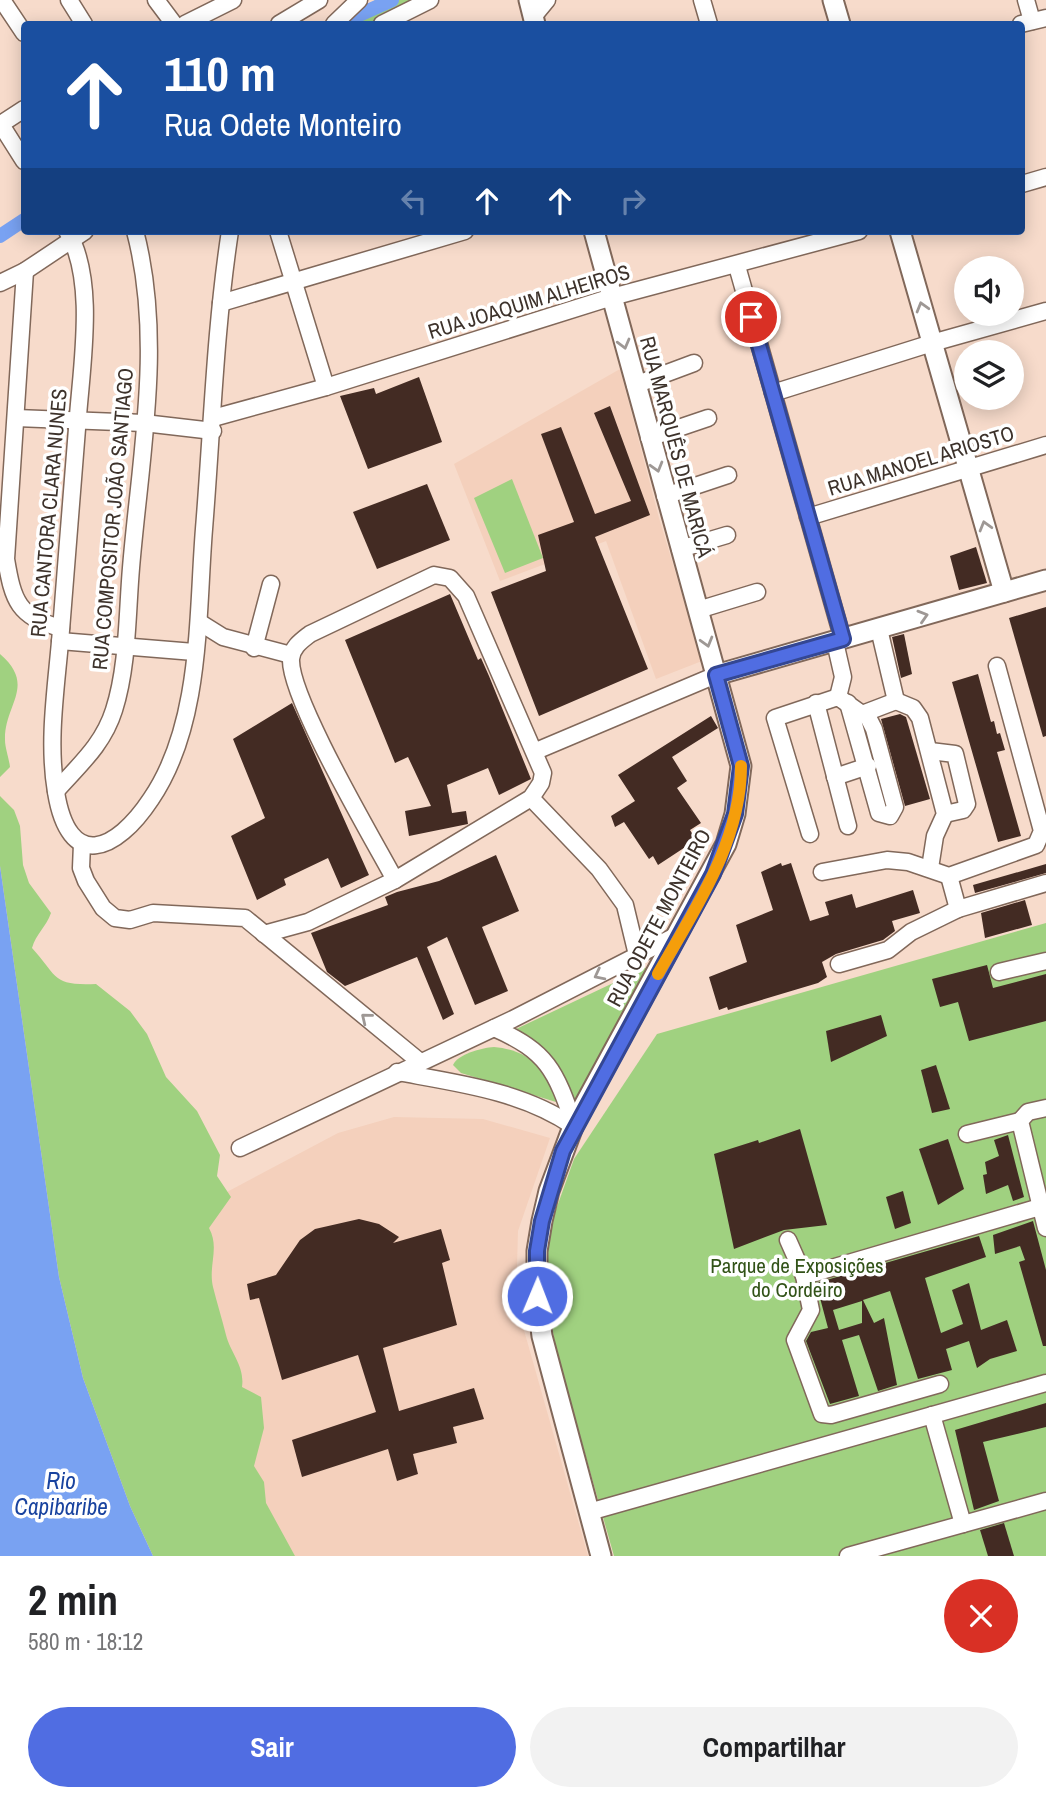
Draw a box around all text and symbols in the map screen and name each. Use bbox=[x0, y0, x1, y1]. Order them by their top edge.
text: 110 m bbox=[164, 40, 276, 106]
icon: ahead bbox=[49, 49, 140, 140]
text: Rua Odete Monteiro bbox=[164, 103, 402, 146]
icon: left bbox=[395, 182, 433, 220]
icon: ahead bbox=[468, 182, 506, 220]
icon: ahead bbox=[541, 182, 579, 220]
icon: right bbox=[614, 182, 652, 220]
map controls bbox=[954, 256, 1024, 410]
button: sound bbox=[954, 256, 1024, 326]
street label: RUA JOAQUIM ALHEIROS bbox=[424, 257, 633, 346]
pin bbox=[721, 287, 781, 347]
icon: arrive bbox=[732, 298, 770, 336]
one-way arrow bbox=[915, 302, 930, 314]
street label: RUA MARQUÊS DE MARICÁ bbox=[633, 333, 720, 561]
one-way arrow bbox=[616, 338, 631, 350]
button: layers bbox=[954, 340, 1024, 410]
street label: RUA COMPOSITOR JOÃO SANTIAGO bbox=[85, 367, 140, 671]
street label: RUA CANTORA CLARA NUNES bbox=[23, 387, 74, 638]
street label: RUA MANOEL ARIOSTO bbox=[824, 418, 1018, 503]
one-way arrow bbox=[649, 461, 663, 473]
one-way arrow bbox=[978, 520, 993, 532]
one-way arrow bbox=[917, 609, 929, 624]
one-way arrow bbox=[699, 636, 713, 648]
street label: RUA ODETE MONTEIRO bbox=[599, 824, 718, 1012]
one-way arrow bbox=[594, 966, 606, 980]
one-way arrow bbox=[362, 1014, 374, 1027]
park label: Parque de Exposições do Cordeiro bbox=[710, 1251, 884, 1304]
position arrow bbox=[500, 1259, 574, 1333]
water label: Rio Capibaribe bbox=[14, 1465, 108, 1522]
text: 2 min bbox=[28, 1572, 118, 1628]
button: close bbox=[944, 1579, 1018, 1653]
text: 580 m · 18:12 bbox=[28, 1626, 143, 1657]
button: Sair bbox=[28, 1707, 516, 1787]
button: Compartilhar bbox=[530, 1707, 1018, 1787]

